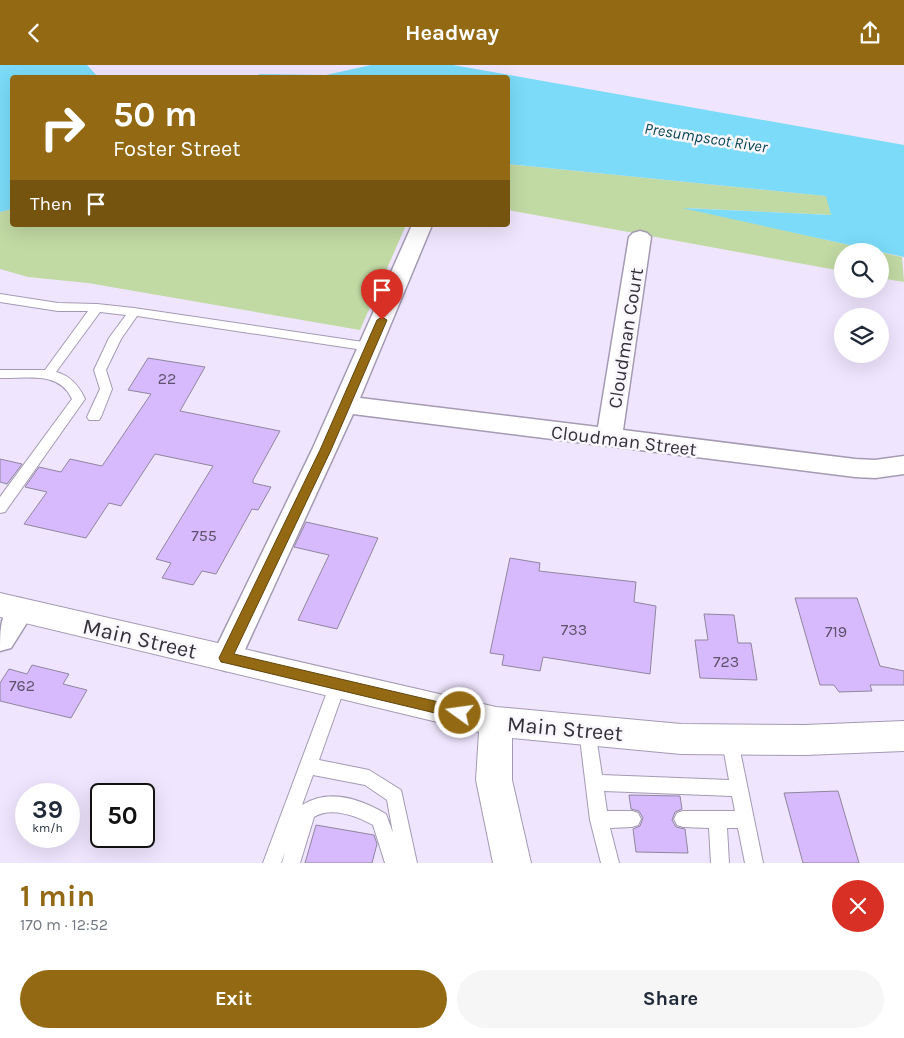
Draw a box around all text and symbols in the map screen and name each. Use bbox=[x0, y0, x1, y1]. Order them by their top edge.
icon: back bbox=[20, 19, 48, 47]
icon: share bbox=[856, 19, 884, 47]
text: Headway bbox=[405, 20, 499, 46]
text: 50 m bbox=[113, 94, 198, 135]
icon: right bbox=[30, 95, 95, 160]
water label: Presumpscot River bbox=[643, 118, 769, 157]
text: Foster Street bbox=[113, 136, 241, 162]
icon: arrive bbox=[82, 190, 110, 218]
text: Then bbox=[30, 193, 72, 215]
map controls bbox=[834, 243, 889, 363]
button: search bbox=[834, 243, 889, 298]
street label: Cloudman Court bbox=[604, 266, 648, 410]
pin bbox=[361, 269, 403, 320]
icon: arrive bbox=[368, 276, 396, 304]
button: layers bbox=[834, 308, 889, 363]
house number: 22 bbox=[158, 369, 176, 388]
street label: Cloudman Street bbox=[550, 421, 698, 461]
house number: 755 bbox=[191, 526, 217, 545]
street label: Main Street bbox=[80, 613, 199, 665]
house number: 733 bbox=[561, 620, 587, 639]
house number: 719 bbox=[825, 622, 847, 641]
house number: 723 bbox=[713, 652, 739, 671]
house number: 762 bbox=[9, 676, 35, 695]
position arrow bbox=[433, 686, 485, 738]
street label: Main Street bbox=[506, 711, 624, 747]
speed limit sign: 50 bbox=[90, 783, 155, 848]
text: 39 bbox=[32, 795, 63, 824]
text: km/h bbox=[32, 821, 63, 835]
text: 1 min bbox=[20, 878, 95, 914]
button: close bbox=[832, 880, 884, 932]
text: 170 m · 12:52 bbox=[20, 915, 108, 934]
button: Exit bbox=[20, 970, 447, 1028]
button: Share bbox=[457, 970, 884, 1028]

